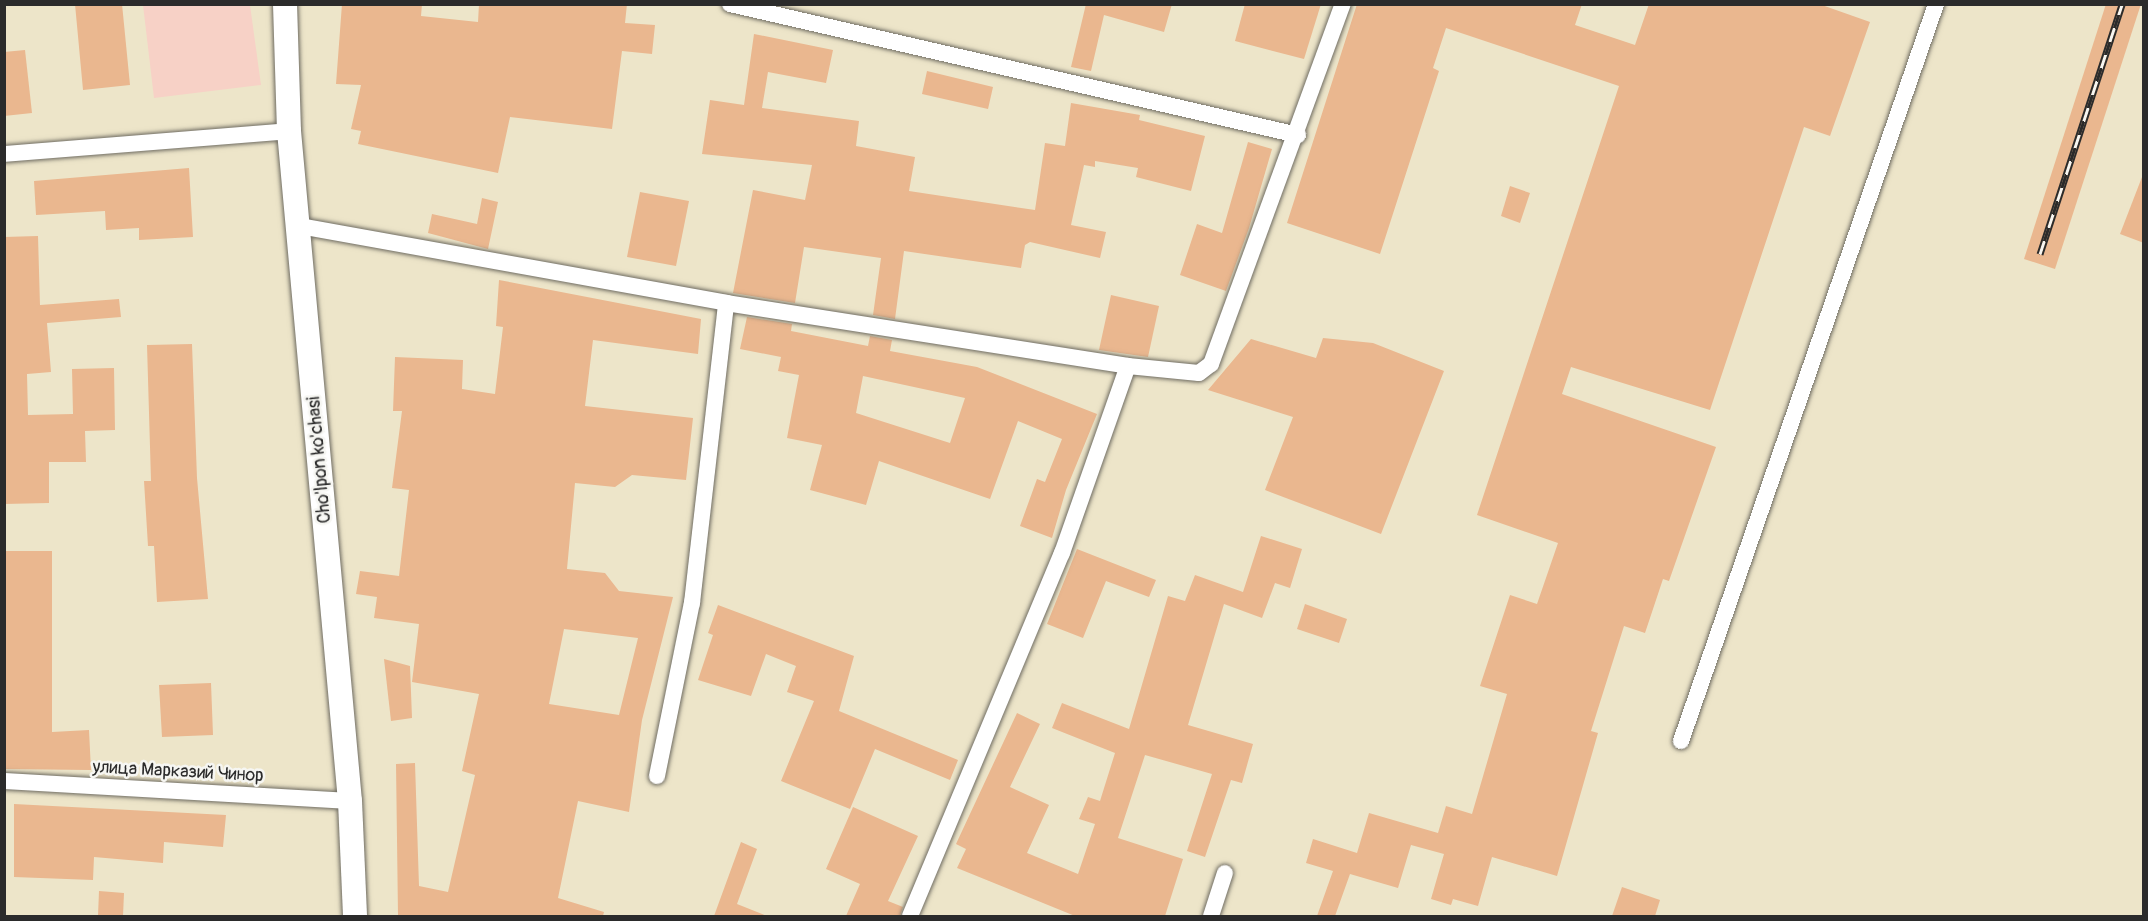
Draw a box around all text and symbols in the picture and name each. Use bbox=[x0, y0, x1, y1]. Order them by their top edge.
street label: Cho'lpon ko'chasi bbox=[304, 396, 336, 524]
street label: улица Марказий Чинор bbox=[92, 757, 264, 787]

